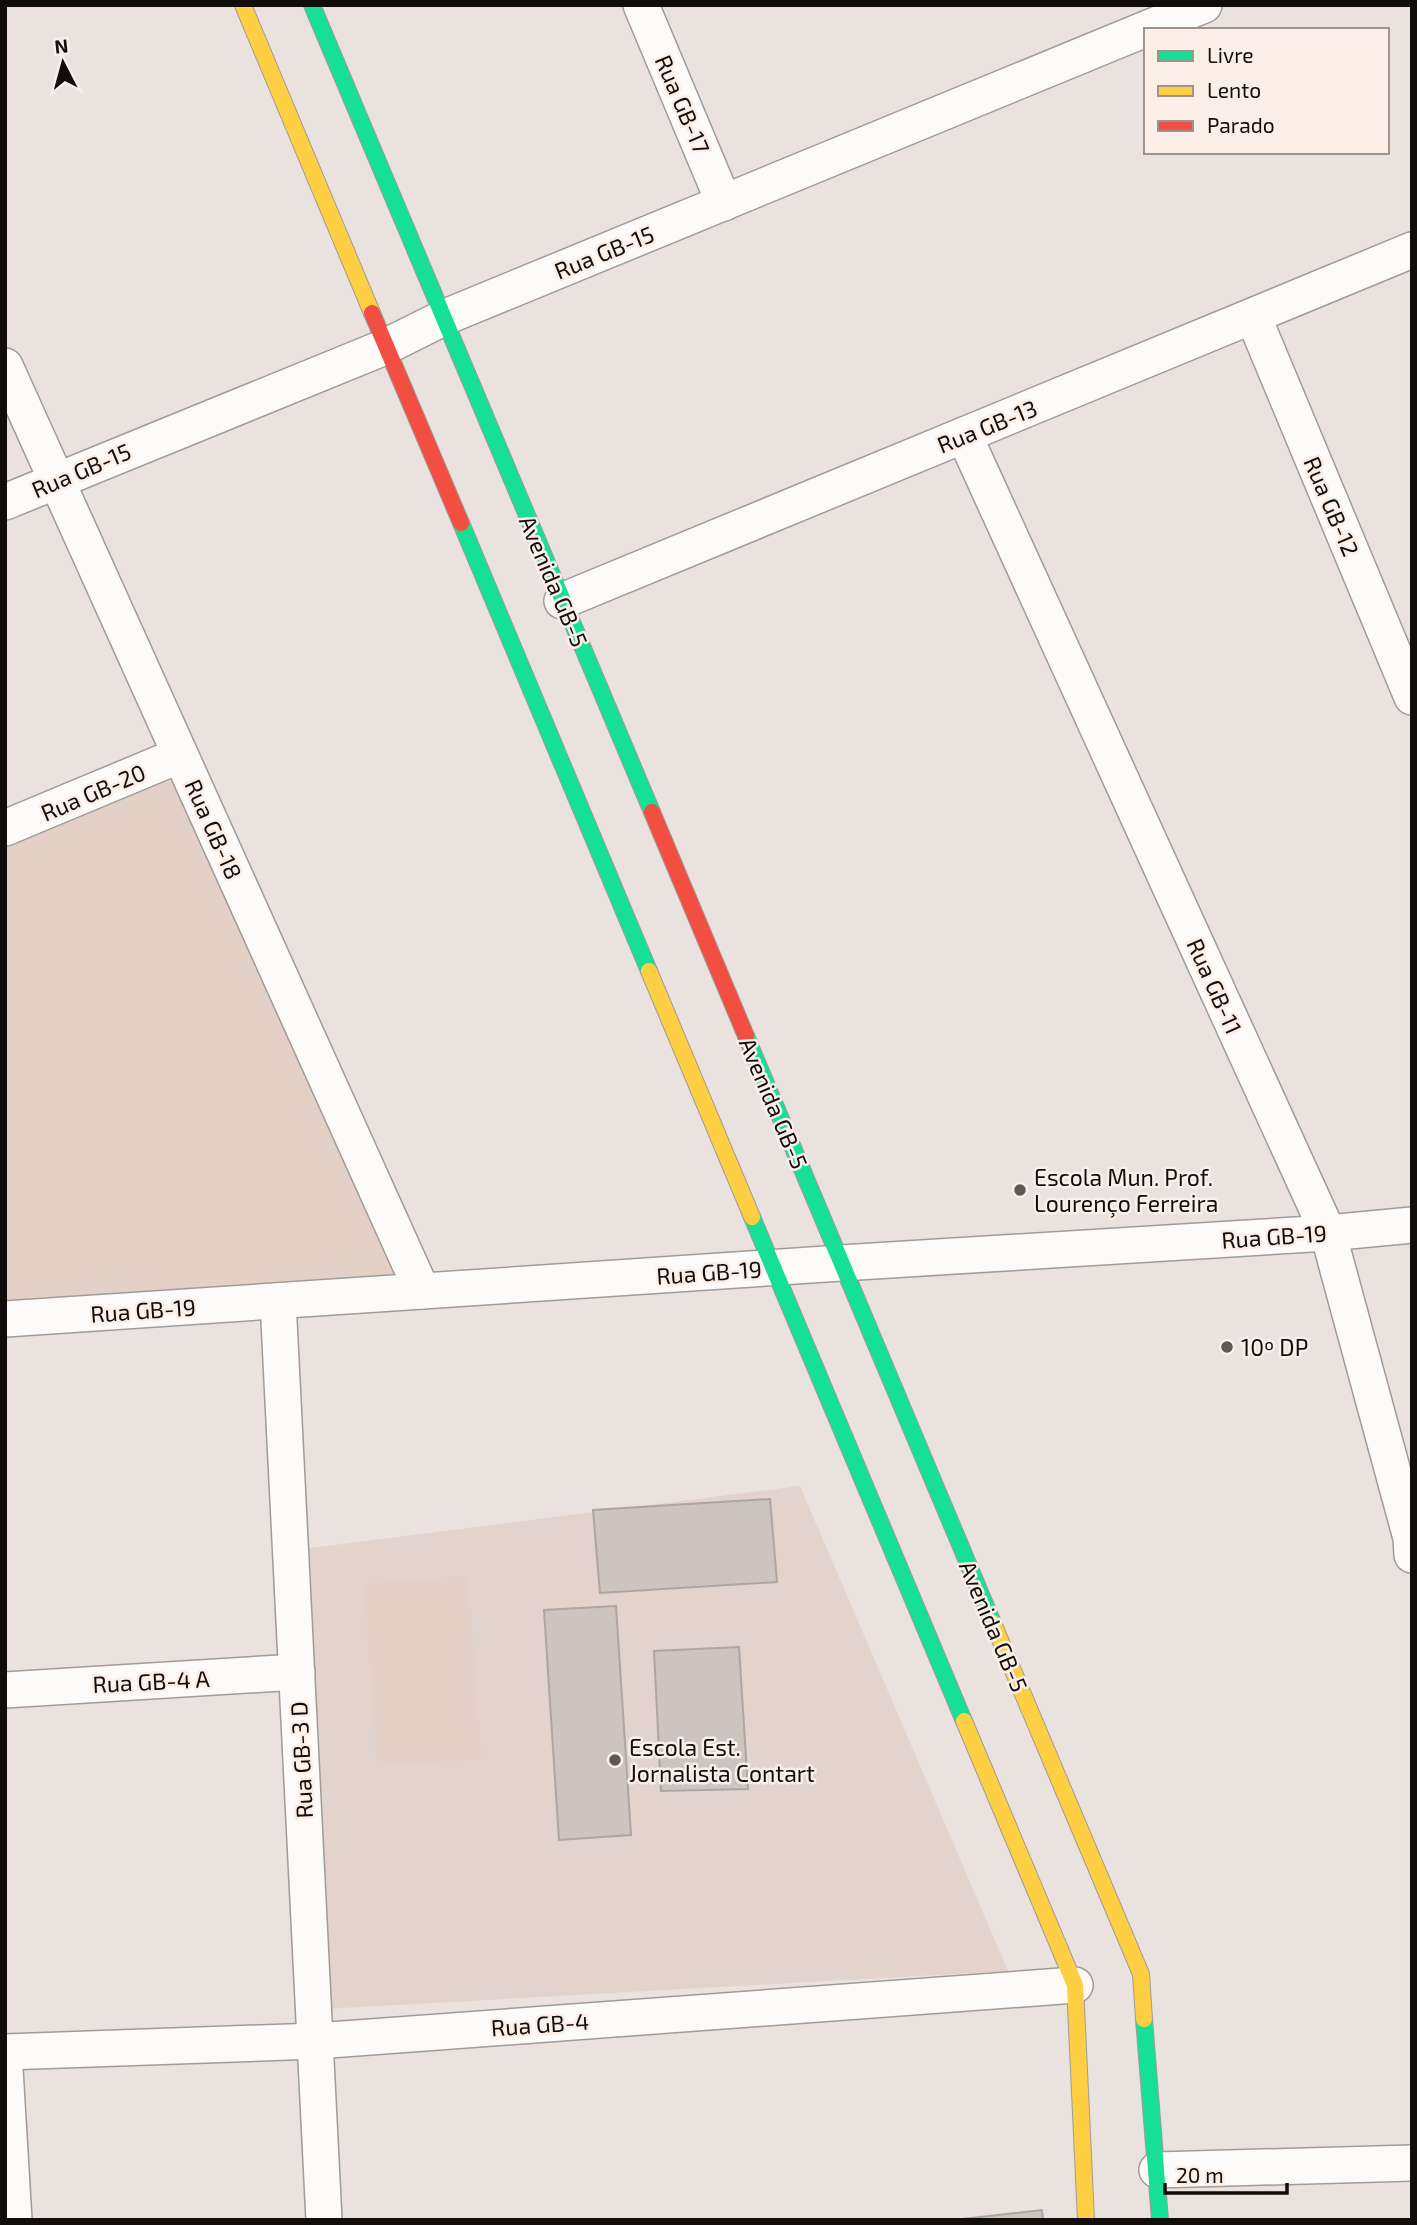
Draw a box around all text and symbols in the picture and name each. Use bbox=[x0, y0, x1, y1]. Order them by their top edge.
north arrow bbox=[28, 28, 98, 98]
legend bbox=[1144, 28, 1389, 154]
text: N bbox=[53, 33, 69, 58]
text: Livre bbox=[1207, 42, 1254, 67]
street label: Rua GB-17 bbox=[650, 51, 716, 158]
text: Lento bbox=[1207, 77, 1261, 102]
text: Parado bbox=[1207, 112, 1275, 137]
street label: Rua GB-15 bbox=[550, 219, 658, 285]
street label: Rua GB-13 bbox=[933, 393, 1041, 459]
street label: Rua GB-15 bbox=[27, 437, 135, 503]
street label: Rua GB-12 bbox=[1299, 452, 1365, 560]
street label: Avenida GB-5 bbox=[514, 511, 594, 651]
street label: Rua GB-20 bbox=[36, 757, 150, 827]
street label: Rua GB-18 bbox=[180, 775, 248, 883]
street label: Rua GB-11 bbox=[1182, 934, 1248, 1038]
street label: Avenida GB-5 bbox=[734, 1033, 814, 1173]
place label: Escola Mun. Prof. Lourenço Ferreira bbox=[1034, 1163, 1218, 1218]
marker: Escola Mun. Prof. Lourenço Ferreira bbox=[1012, 1182, 1028, 1198]
street label: Rua GB-19 bbox=[1220, 1218, 1328, 1254]
street label: Rua GB-19 bbox=[655, 1254, 763, 1290]
street label: Rua GB-19 bbox=[89, 1292, 197, 1328]
place label: 10º DP bbox=[1241, 1333, 1308, 1361]
marker: 10º DP bbox=[1219, 1339, 1235, 1355]
street label: Avenida GB-5 bbox=[954, 1556, 1034, 1696]
street label: Rua GB-4 A bbox=[92, 1664, 211, 1698]
street label: Rua GB-3 D bbox=[284, 1701, 318, 1819]
place label: Escola Est. Jornalista Contart bbox=[629, 1733, 815, 1787]
marker: Escola Est. Jornalista Contart bbox=[607, 1752, 623, 1768]
street label: Rua GB-4 bbox=[490, 2007, 590, 2041]
scale bar bbox=[1165, 2152, 1288, 2196]
text: 20 m bbox=[1176, 2162, 1224, 2187]

